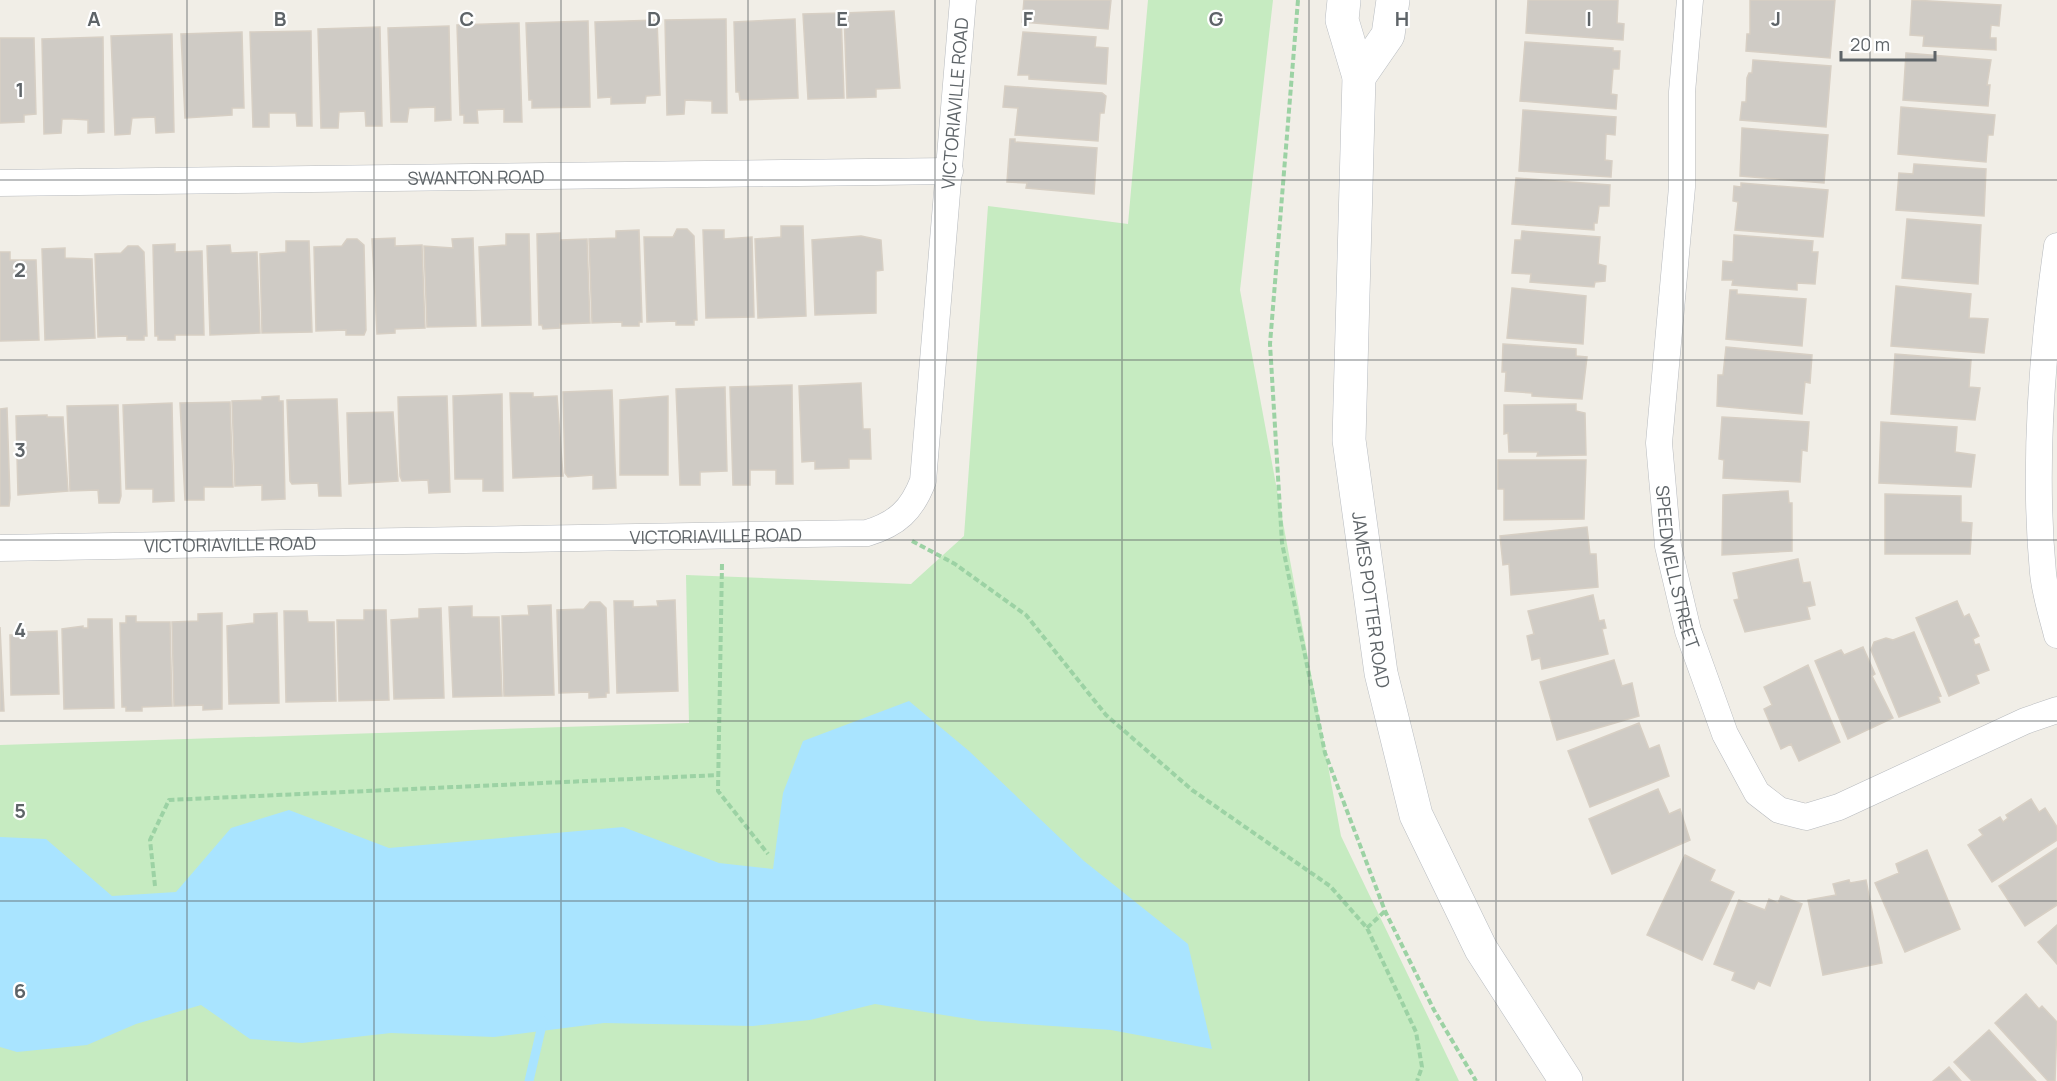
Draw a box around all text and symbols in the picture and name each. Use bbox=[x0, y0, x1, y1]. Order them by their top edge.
text: A bbox=[87, 5, 101, 32]
text: B bbox=[274, 5, 287, 32]
text: C bbox=[460, 5, 474, 32]
text: D bbox=[647, 5, 661, 32]
text: E bbox=[836, 5, 848, 32]
text: F bbox=[1023, 5, 1034, 32]
text: G bbox=[1209, 5, 1224, 32]
text: H bbox=[1395, 5, 1409, 32]
text: I bbox=[1586, 5, 1592, 32]
text: J bbox=[1771, 5, 1781, 32]
street label: VICTORIAVILLE ROAD bbox=[935, 16, 974, 190]
scale bar bbox=[1841, 24, 1936, 62]
text: 20 m bbox=[1850, 32, 1890, 56]
text: 1 bbox=[16, 76, 24, 103]
street label: SWANTON ROAD bbox=[407, 164, 545, 190]
text: 2 bbox=[14, 256, 26, 283]
text: 3 bbox=[14, 436, 26, 463]
street label: SPEEDWELL STREET bbox=[1651, 484, 1706, 653]
street label: JAMES POTTER ROAD bbox=[1347, 510, 1396, 690]
street label: VICTORIAVILLE ROAD bbox=[630, 522, 802, 549]
street label: VICTORIAVILLE ROAD bbox=[144, 531, 316, 558]
text: 4 bbox=[14, 616, 26, 643]
text: 5 bbox=[14, 797, 26, 824]
text: 6 bbox=[14, 977, 26, 1004]

